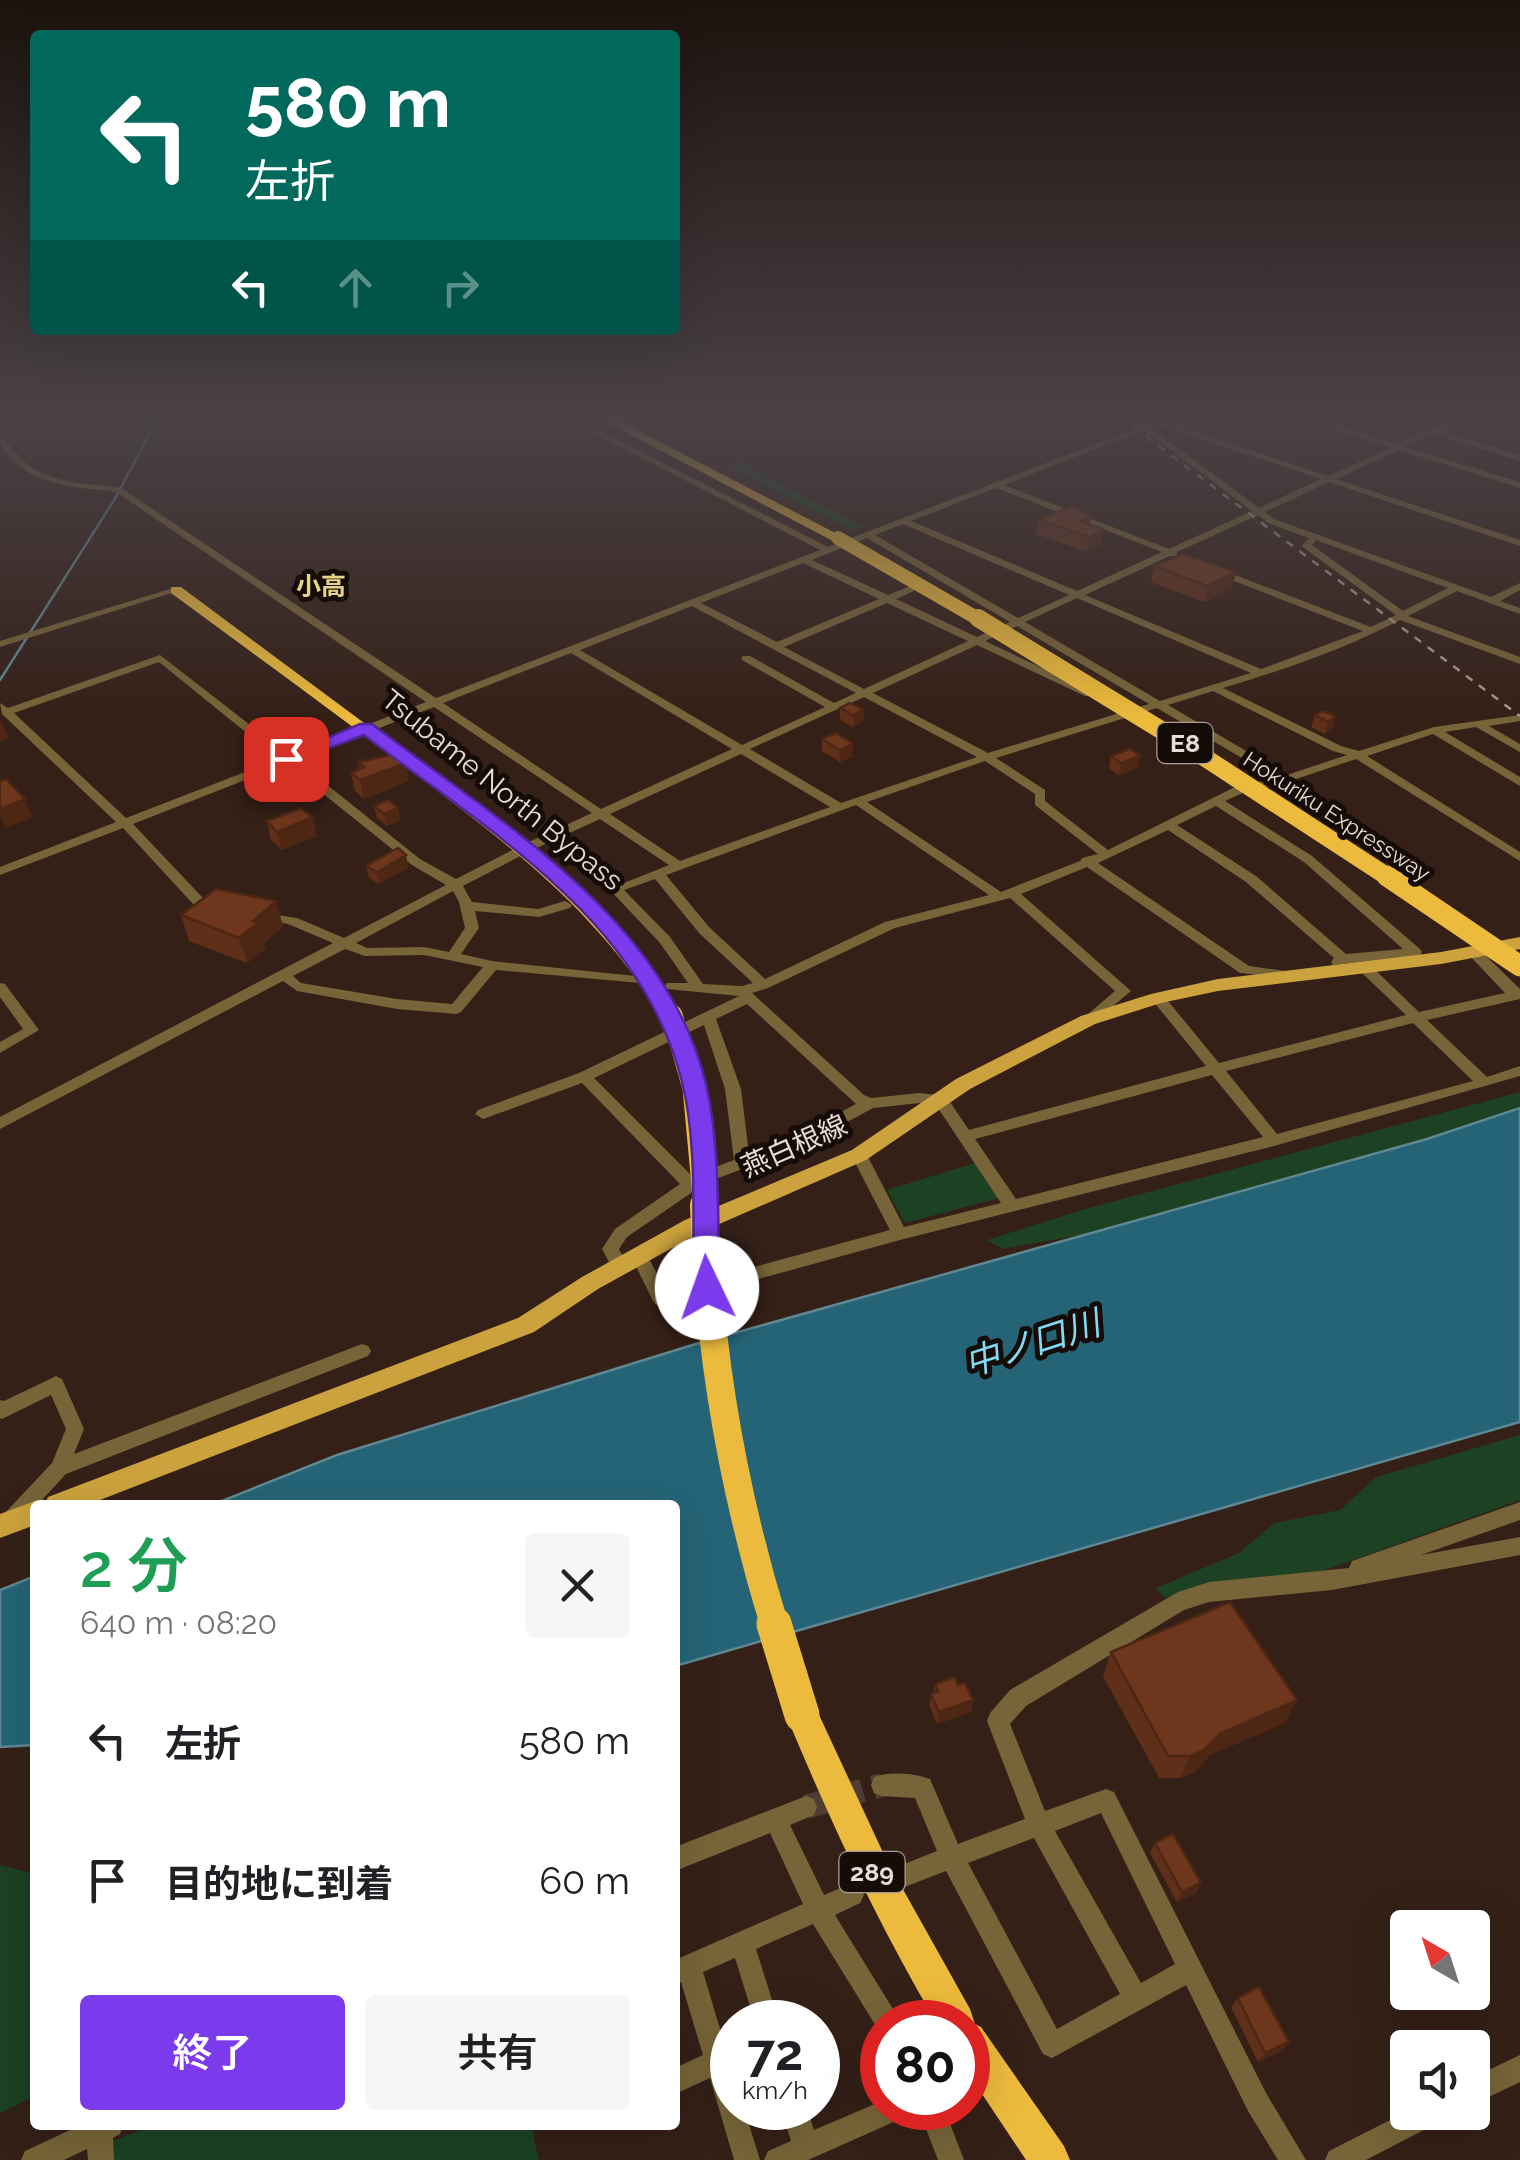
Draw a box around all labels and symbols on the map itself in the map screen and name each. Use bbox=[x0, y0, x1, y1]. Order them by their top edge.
district label: 小高 bbox=[296, 571, 346, 601]
street label: Tsubame North Bypass bbox=[375, 683, 629, 897]
pin bbox=[244, 717, 329, 802]
road number: E8 bbox=[1158, 723, 1212, 763]
street label: Hokuriku Expressway bbox=[1239, 746, 1435, 886]
street label: 燕白根線 bbox=[736, 1108, 852, 1184]
position arrow bbox=[655, 1236, 759, 1340]
water label: 中ノ口川 bbox=[959, 1301, 1109, 1384]
road number: 289 bbox=[840, 1852, 904, 1892]
north arrow bbox=[1390, 1910, 1490, 2010]
speed limit sign: 80 bbox=[860, 2000, 990, 2130]

